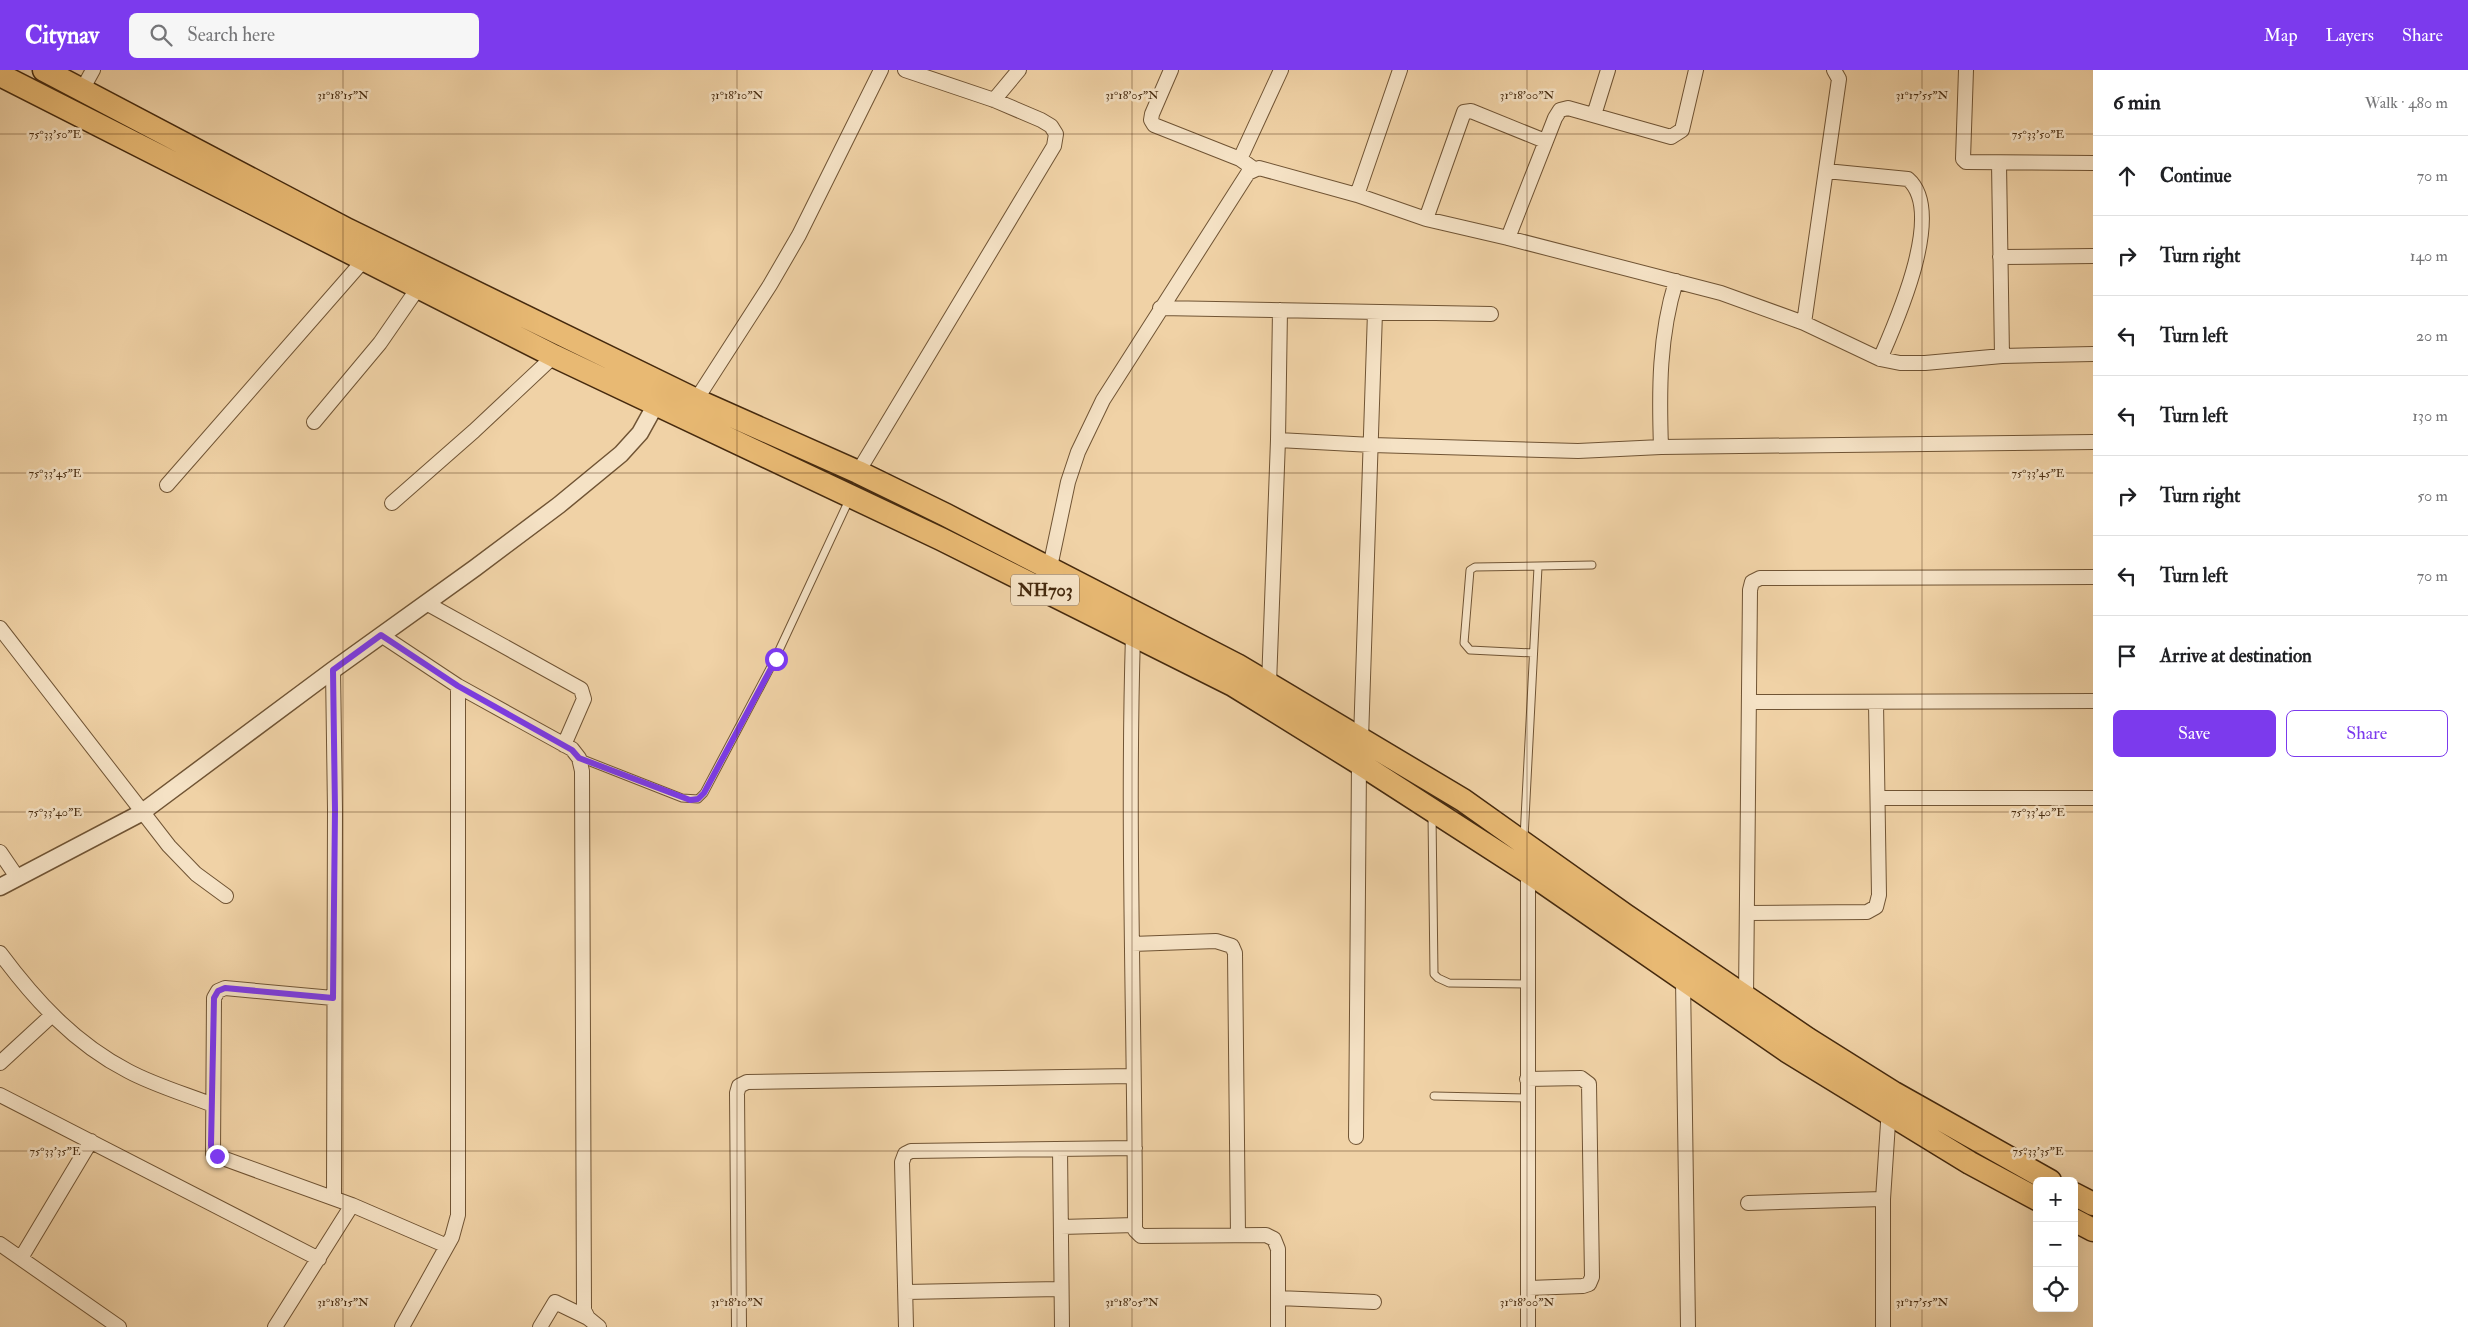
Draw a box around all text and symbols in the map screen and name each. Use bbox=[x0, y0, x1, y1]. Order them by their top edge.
search box bbox=[129, 13, 479, 58]
text: Citynav bbox=[25, 20, 99, 51]
icon: search bbox=[147, 21, 175, 49]
text: Search here bbox=[187, 23, 275, 47]
text: Map bbox=[2264, 24, 2298, 47]
text: Layers bbox=[2326, 24, 2374, 47]
text: Share bbox=[2402, 24, 2443, 47]
text: 31°18'15"N bbox=[317, 88, 369, 103]
text: 31°18'10"N bbox=[711, 88, 763, 103]
text: 31°18'05"N bbox=[1105, 88, 1159, 103]
text: 31°18'00"N bbox=[1500, 88, 1554, 103]
text: 31°17'55"N bbox=[1896, 88, 1949, 103]
text: 6 min bbox=[2113, 89, 2161, 116]
text: Walk · 480 m bbox=[2365, 93, 2448, 113]
text: 75°33'50"E bbox=[29, 127, 82, 142]
text: 75°33'50"E bbox=[2012, 127, 2065, 142]
icon: ahead bbox=[2113, 162, 2141, 190]
text: Continue bbox=[2160, 164, 2231, 188]
text: 70 m bbox=[2417, 166, 2448, 186]
icon: right bbox=[2113, 242, 2141, 270]
text: Turn right bbox=[2160, 244, 2240, 268]
text: 140 m bbox=[2410, 246, 2448, 266]
icon: left bbox=[2113, 322, 2141, 350]
text: Turn left bbox=[2160, 324, 2228, 348]
text: 20 m bbox=[2416, 326, 2448, 346]
icon: left bbox=[2113, 402, 2141, 430]
text: Turn left bbox=[2160, 404, 2228, 428]
text: 130 m bbox=[2412, 406, 2448, 426]
text: 75°33'45"E bbox=[29, 466, 82, 481]
text: 75°33'45"E bbox=[2012, 466, 2065, 481]
icon: right bbox=[2113, 482, 2141, 510]
text: Turn right bbox=[2160, 484, 2240, 508]
text: 50 m bbox=[2417, 486, 2448, 506]
icon: left bbox=[2113, 562, 2141, 590]
text: Turn left bbox=[2160, 564, 2228, 588]
text: 70 m bbox=[2417, 566, 2448, 586]
road number: NH703 bbox=[1011, 574, 1079, 606]
icon: arrive bbox=[2113, 642, 2141, 670]
text: Arrive at destination bbox=[2160, 644, 2312, 668]
route start bbox=[765, 648, 788, 671]
button: Save bbox=[2113, 710, 2276, 757]
button: Share bbox=[2286, 710, 2448, 757]
text: 75°33'40"E bbox=[28, 805, 82, 820]
text: 75°33'40"E bbox=[2011, 805, 2065, 820]
text: 75°33'35"E bbox=[29, 1144, 81, 1159]
text: 75°33'35"E bbox=[2012, 1144, 2064, 1159]
route end bbox=[206, 1145, 229, 1168]
map controls bbox=[2033, 1177, 2078, 1312]
button: + bbox=[2033, 1177, 2078, 1222]
button: − bbox=[2033, 1222, 2078, 1267]
button: locate bbox=[2033, 1267, 2078, 1312]
text: 31°18'15"N bbox=[317, 1295, 369, 1310]
text: 31°18'10"N bbox=[711, 1295, 763, 1310]
text: 31°18'05"N bbox=[1105, 1295, 1159, 1310]
text: 31°18'00"N bbox=[1500, 1295, 1554, 1310]
text: 31°17'55"N bbox=[1896, 1295, 1949, 1310]

